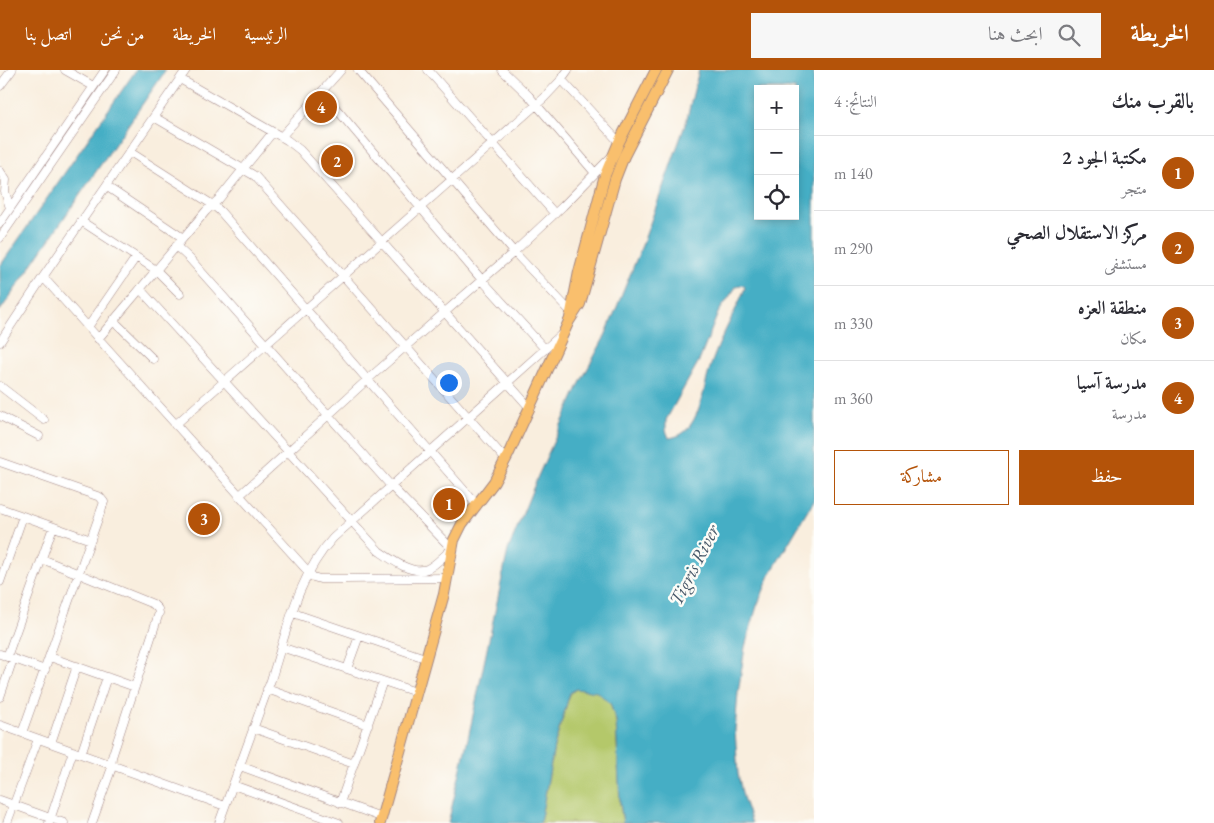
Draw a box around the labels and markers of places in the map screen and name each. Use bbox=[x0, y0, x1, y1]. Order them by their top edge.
pin: 4 bbox=[305, 88, 337, 126]
pin: 2 bbox=[321, 142, 353, 180]
pin: 1 bbox=[433, 485, 465, 523]
pin: 3 bbox=[188, 500, 220, 538]

